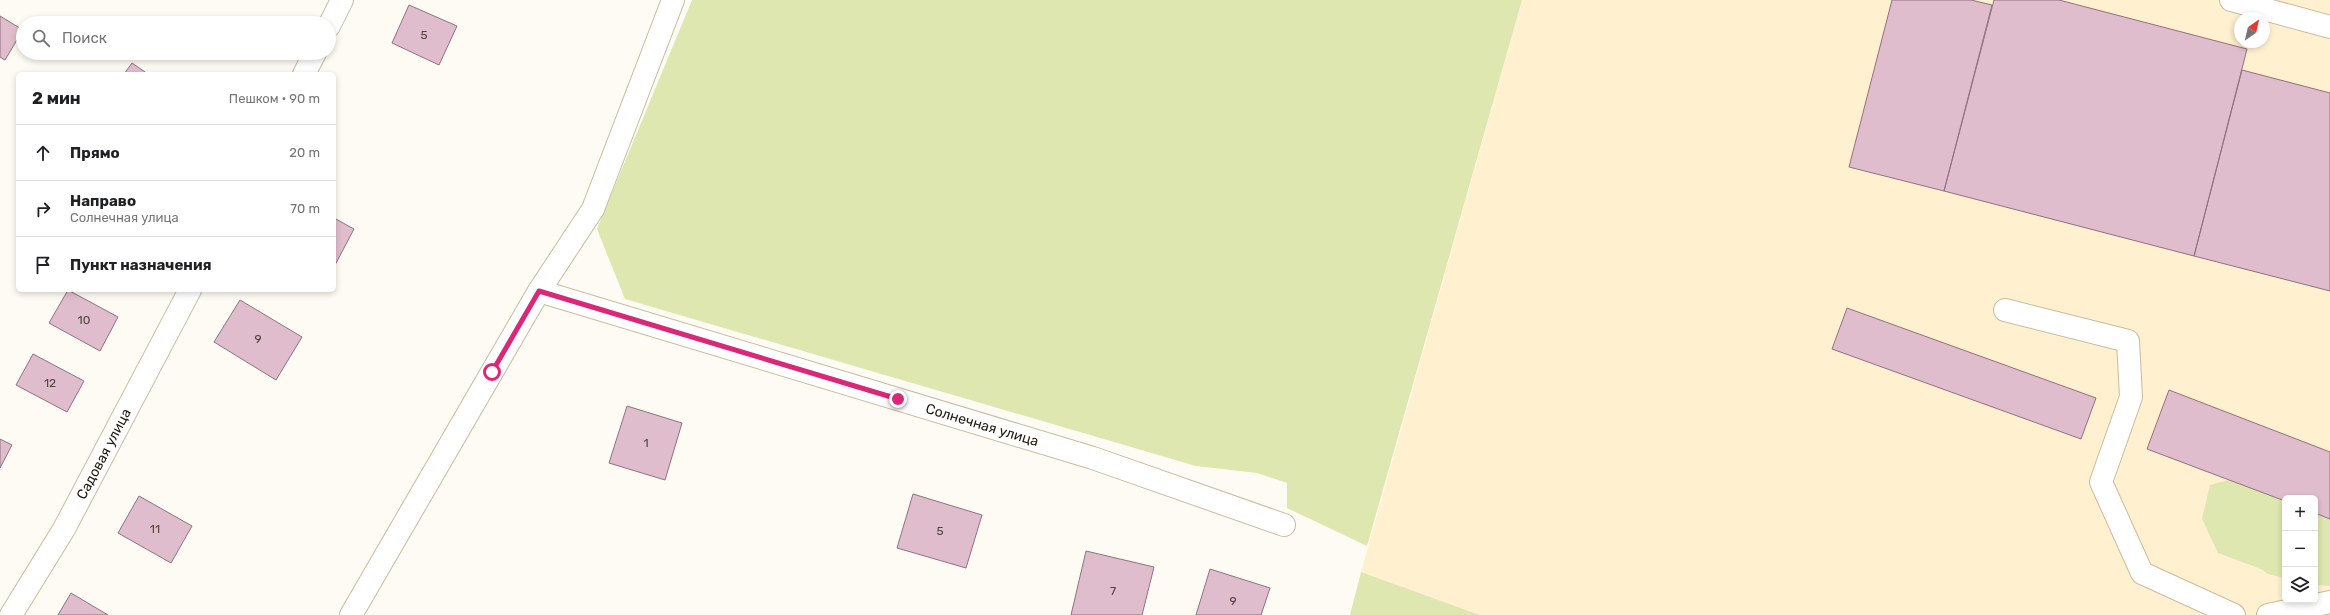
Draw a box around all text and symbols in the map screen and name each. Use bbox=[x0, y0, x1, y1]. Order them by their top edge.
north arrow bbox=[2234, 12, 2270, 48]
search box bbox=[16, 16, 336, 60]
icon: search bbox=[30, 27, 52, 49]
house number: 5 bbox=[420, 28, 428, 42]
text: Поиск bbox=[62, 29, 107, 47]
text: 2 мин bbox=[32, 88, 81, 108]
text: Пешком · 90 m bbox=[229, 91, 320, 106]
icon: ahead bbox=[32, 142, 54, 164]
text: Прямо bbox=[70, 144, 120, 162]
text: 20 m bbox=[289, 145, 320, 160]
text: Направо bbox=[70, 192, 136, 210]
icon: right bbox=[32, 198, 54, 220]
text: 70 m bbox=[290, 201, 320, 216]
text: Солнечная улица bbox=[70, 210, 179, 225]
icon: arrive bbox=[32, 254, 54, 276]
text: Пункт назначения bbox=[70, 256, 212, 274]
house number: 10 bbox=[78, 313, 90, 327]
house number: 9 bbox=[254, 332, 262, 346]
route start bbox=[483, 363, 501, 381]
house number: 12 bbox=[44, 376, 56, 390]
route end bbox=[889, 390, 907, 408]
street label: Солнечная улица bbox=[924, 400, 1041, 450]
street label: Садовая улица bbox=[73, 406, 135, 502]
house number: 1 bbox=[643, 436, 649, 450]
map controls bbox=[2282, 495, 2318, 603]
button: + bbox=[2282, 495, 2318, 531]
house number: 11 bbox=[150, 522, 160, 536]
house number: 5 bbox=[936, 524, 944, 538]
button: − bbox=[2282, 531, 2318, 567]
button: layers bbox=[2282, 567, 2318, 603]
house number: 7 bbox=[1110, 584, 1116, 598]
house number: 9 bbox=[1229, 594, 1237, 608]

